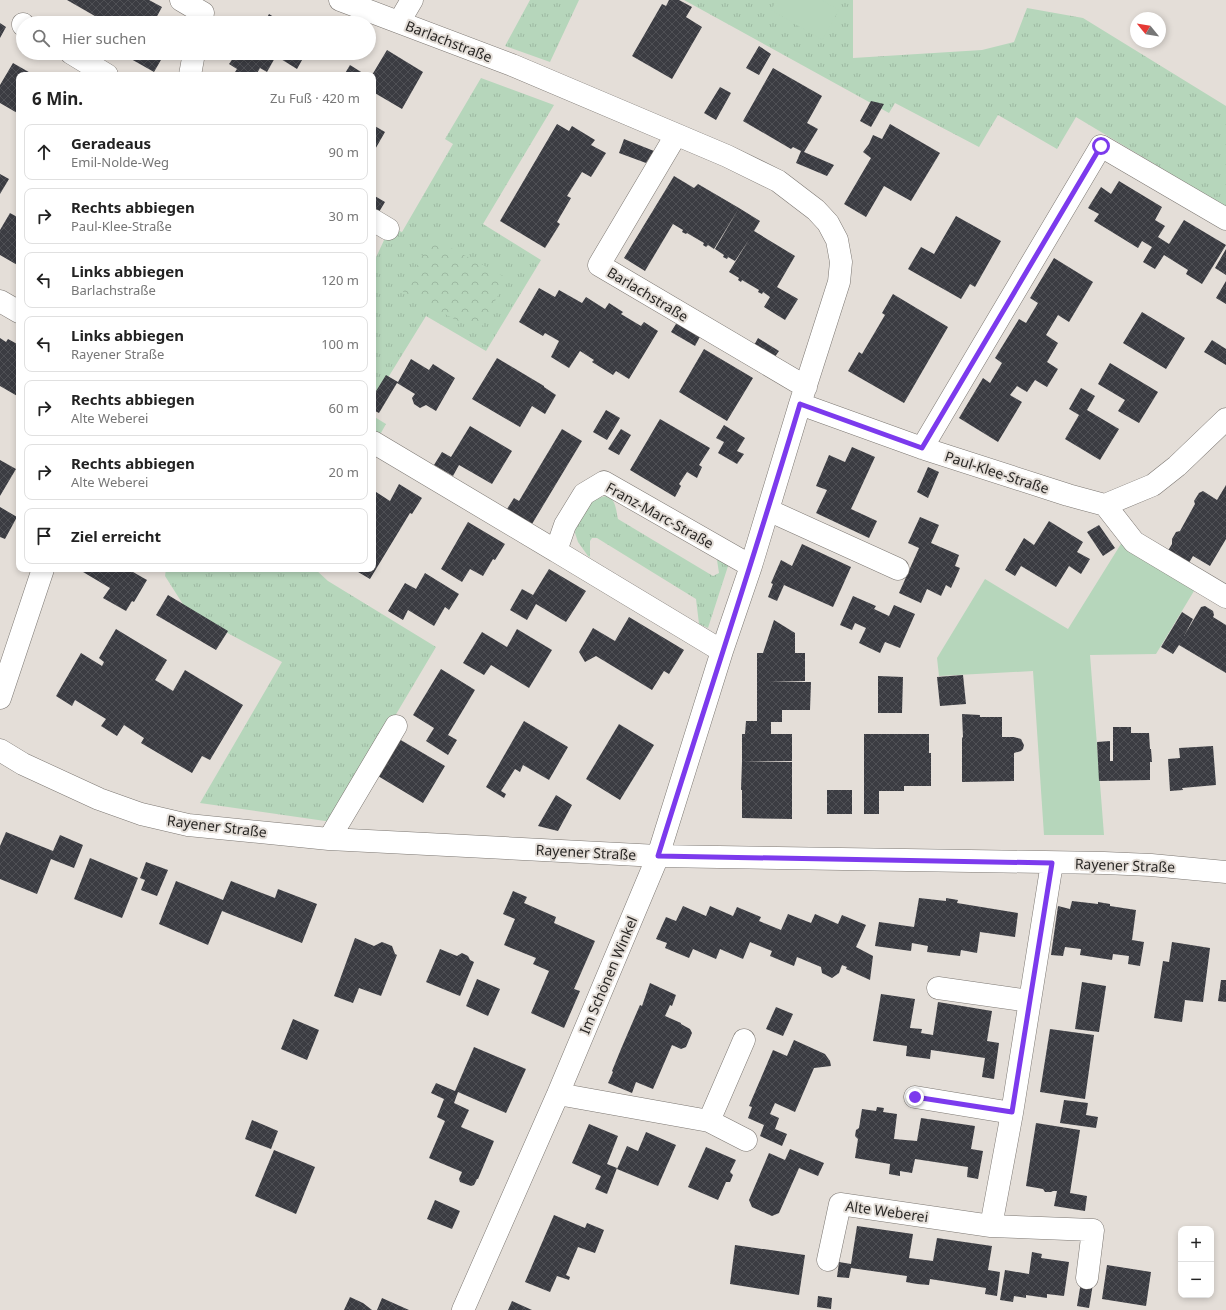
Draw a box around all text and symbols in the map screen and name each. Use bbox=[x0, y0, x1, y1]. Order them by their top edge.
north arrow bbox=[1130, 12, 1166, 48]
search box bbox=[16, 16, 376, 60]
street label: Barlachstraße bbox=[403, 16, 495, 66]
icon: search bbox=[30, 27, 52, 49]
text: Hier suchen bbox=[62, 28, 146, 48]
text: 6 Min. bbox=[32, 87, 83, 110]
text: Zu Fuß · 420 m bbox=[270, 89, 360, 107]
text: Geradeaus bbox=[71, 133, 151, 153]
route start bbox=[1092, 137, 1110, 155]
icon: ahead bbox=[33, 141, 55, 163]
text: 90 m bbox=[329, 143, 359, 161]
text: Emil-Nolde-Weg bbox=[71, 153, 169, 171]
text: Rechts abbiegen bbox=[71, 197, 195, 217]
icon: right bbox=[33, 205, 55, 227]
text: 30 m bbox=[329, 207, 359, 225]
text: Paul-Klee-Straße bbox=[71, 217, 172, 235]
text: Links abbiegen bbox=[71, 261, 184, 281]
street label: Barlachstraße bbox=[604, 262, 692, 326]
icon: left bbox=[33, 269, 55, 291]
text: 120 m bbox=[321, 271, 359, 289]
text: Barlachstraße bbox=[71, 281, 156, 299]
text: Links abbiegen bbox=[71, 325, 184, 345]
icon: left bbox=[33, 333, 55, 355]
text: 100 m bbox=[321, 335, 359, 353]
text: Rayener Straße bbox=[71, 345, 164, 363]
text: Rechts abbiegen bbox=[71, 389, 195, 409]
icon: right bbox=[33, 397, 55, 419]
text: 60 m bbox=[329, 399, 359, 417]
text: Alte Weberei bbox=[71, 409, 148, 427]
street label: Paul-Klee-Straße bbox=[942, 446, 1052, 498]
text: Rechts abbiegen bbox=[71, 453, 195, 473]
icon: right bbox=[33, 461, 55, 483]
text: 20 m bbox=[329, 463, 359, 481]
text: Alte Weberei bbox=[71, 473, 148, 491]
street label: Franz-Marc-Straße bbox=[603, 477, 717, 553]
icon: arrive bbox=[33, 525, 55, 547]
text: Ziel erreicht bbox=[71, 526, 161, 546]
street label: Rayener Straße bbox=[166, 810, 268, 842]
street label: Rayener Straße bbox=[535, 840, 637, 864]
street label: Rayener Straße bbox=[1074, 854, 1176, 876]
street label: Im Schönen Winkel bbox=[575, 913, 641, 1037]
route end bbox=[906, 1088, 924, 1106]
street label: Alte Weberei bbox=[844, 1196, 930, 1226]
map controls bbox=[1178, 1226, 1214, 1298]
button: + bbox=[1178, 1226, 1214, 1262]
button: − bbox=[1178, 1262, 1214, 1298]

